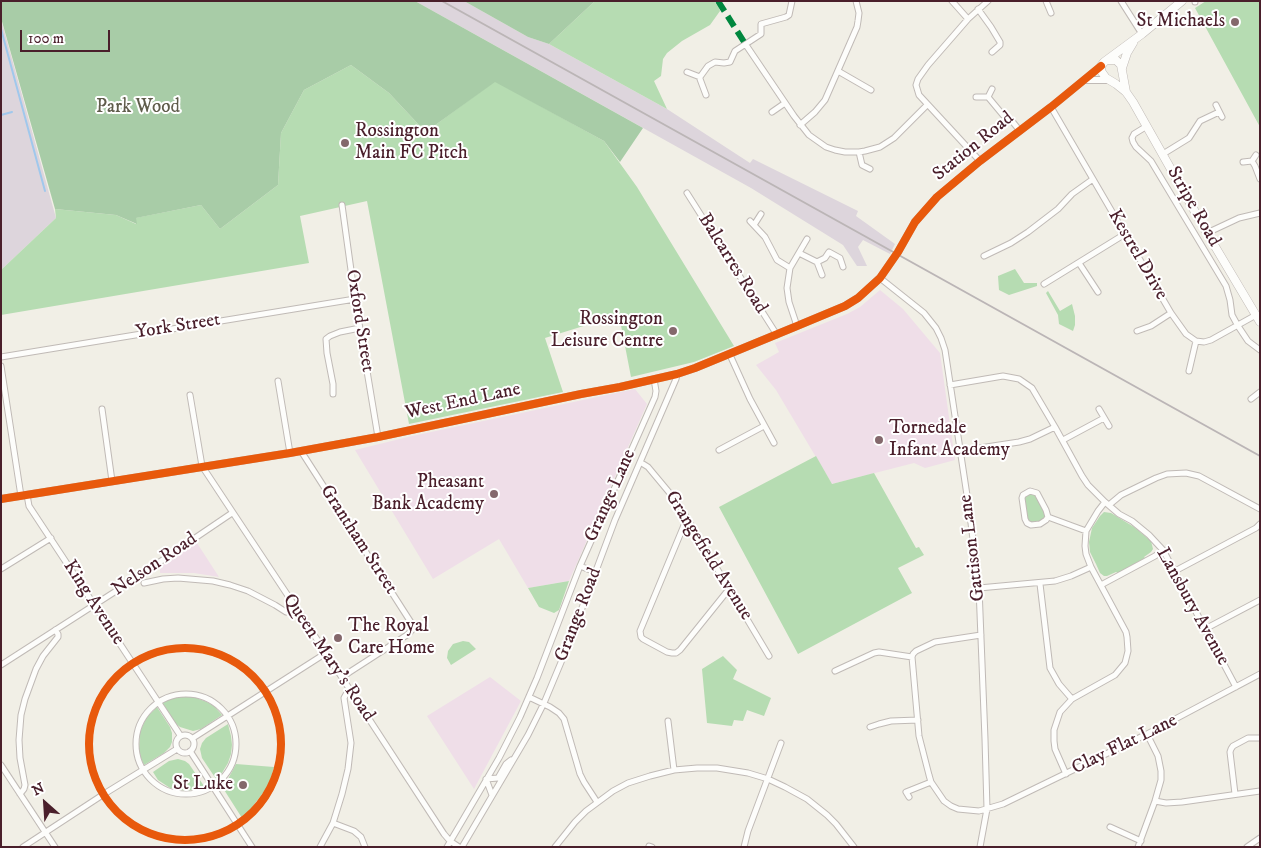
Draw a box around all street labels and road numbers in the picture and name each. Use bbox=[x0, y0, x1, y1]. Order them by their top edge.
street label: Station Road bbox=[929, 107, 1019, 187]
street label: Stripe Road bbox=[1161, 163, 1225, 251]
street label: Kestrel Drive bbox=[1102, 206, 1172, 304]
street label: Balcarres Road bbox=[692, 210, 772, 318]
street label: Oxford Street bbox=[340, 268, 378, 374]
street label: York Street bbox=[134, 309, 222, 345]
street label: West End Lane bbox=[403, 379, 523, 425]
street label: Grange Lane bbox=[580, 446, 642, 546]
street label: Grantham Street bbox=[314, 481, 402, 599]
street label: Grangefield Avenue bbox=[659, 487, 757, 625]
street label: Gattison Lane bbox=[955, 493, 991, 603]
street label: Nelson Road bbox=[108, 528, 202, 602]
street label: Lansbury Avenue bbox=[1150, 544, 1234, 670]
street label: King Avenue bbox=[57, 556, 129, 650]
street label: Grange Road bbox=[551, 565, 607, 665]
street label: Queen Mary's Road bbox=[277, 590, 379, 726]
street label: Clay Flat Lane bbox=[1069, 710, 1181, 780]

